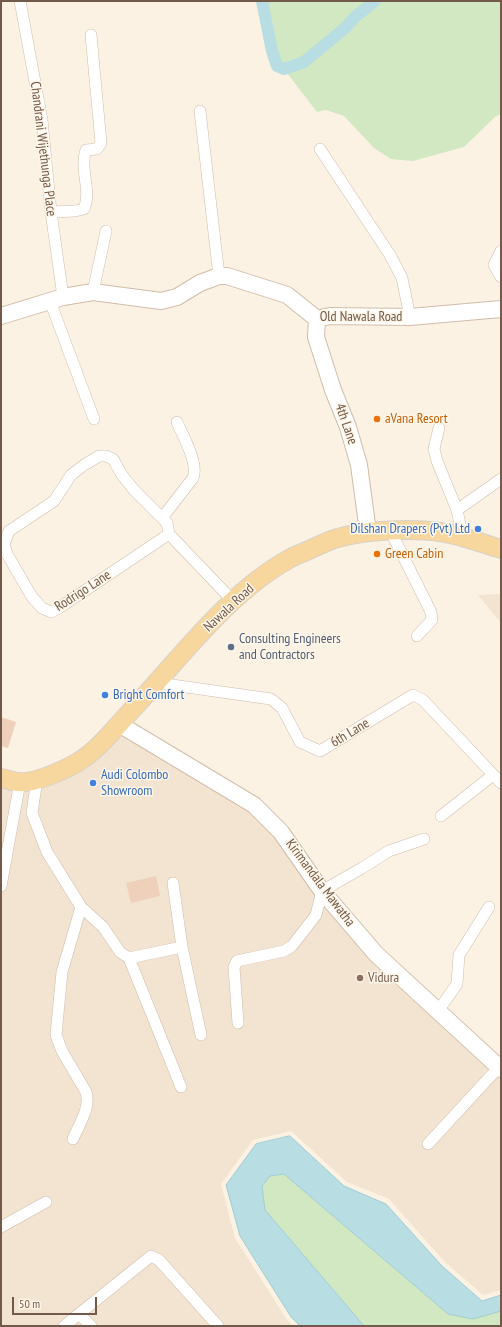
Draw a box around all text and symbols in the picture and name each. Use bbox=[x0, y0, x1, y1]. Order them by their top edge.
street label: Chandrani Wijethunga Place bbox=[26, 81, 60, 217]
street label: Old Nawala Road bbox=[320, 309, 402, 325]
street label: 4th Lane bbox=[331, 401, 361, 447]
place label: aVana Resort bbox=[385, 411, 448, 427]
marker: aVana Resort bbox=[372, 414, 382, 424]
place label: Dilshan Drapers (Pvt) Ltd bbox=[350, 521, 470, 537]
marker: Dilshan Drapers (Pvt) Ltd bbox=[473, 524, 483, 534]
place label: Green Cabin bbox=[385, 546, 443, 562]
marker: Green Cabin bbox=[372, 549, 382, 559]
street label: Rodrigo Lane bbox=[52, 567, 114, 615]
street label: Nawala Road bbox=[200, 580, 258, 636]
place label: Consulting Engineers and Contractors bbox=[239, 631, 341, 664]
marker: Consulting Engineers and Contractors bbox=[226, 642, 236, 652]
place label: Bright Comfort bbox=[113, 687, 184, 703]
marker: Bright Comfort bbox=[100, 690, 110, 700]
street label: 6th Lane bbox=[327, 715, 373, 751]
place label: Audi Colombo Showroom bbox=[101, 767, 168, 800]
marker: Audi Colombo Showroom bbox=[88, 778, 98, 788]
street label: Kirimandala Mawatha bbox=[282, 836, 358, 930]
place label: Vidura bbox=[368, 970, 399, 986]
marker: Vidura bbox=[355, 973, 365, 983]
scale bar bbox=[14, 1289, 99, 1315]
text: 50 m bbox=[19, 1296, 40, 1311]

